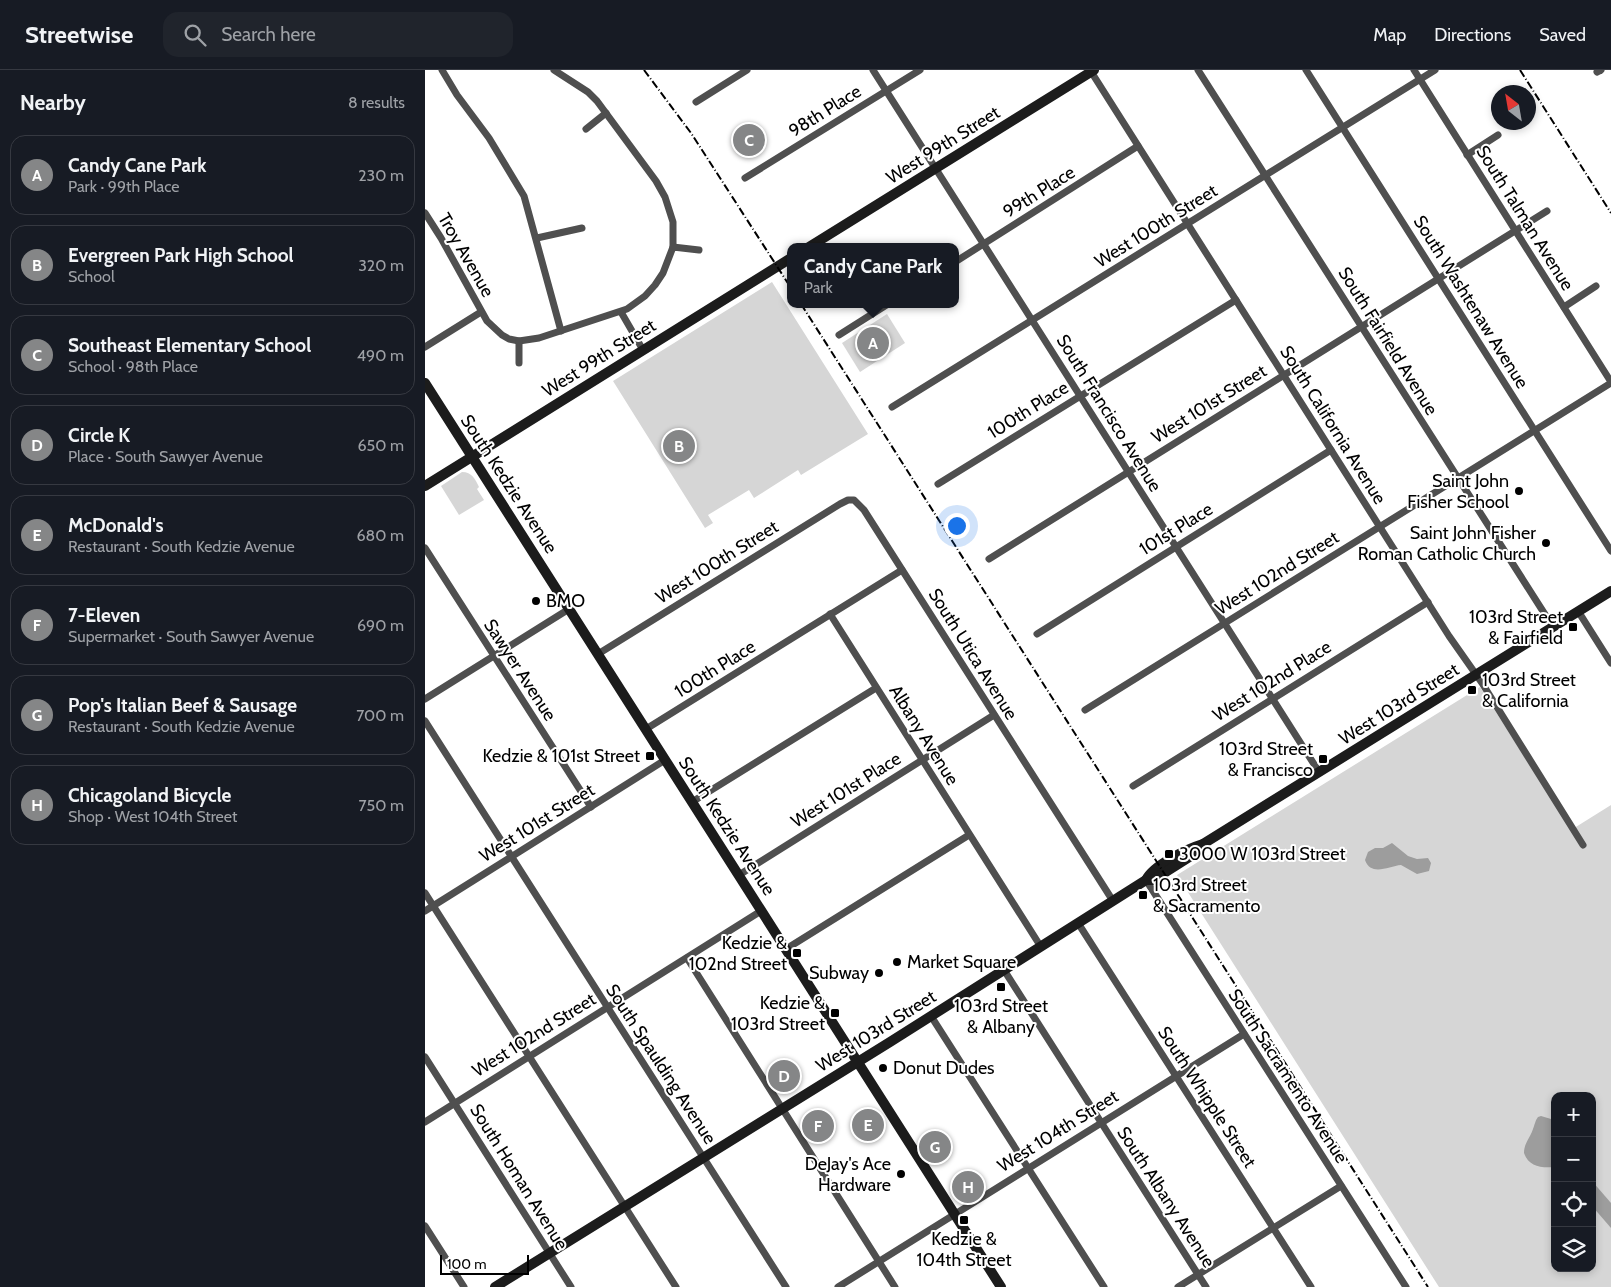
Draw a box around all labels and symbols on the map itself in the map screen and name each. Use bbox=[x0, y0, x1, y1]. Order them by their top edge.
street label: 98th Place bbox=[785, 80, 865, 142]
north arrow bbox=[1491, 85, 1536, 130]
street label: West 99th Street bbox=[882, 101, 1004, 189]
pin: C bbox=[733, 121, 765, 159]
street label: South Talman Avenue bbox=[1471, 141, 1579, 295]
street label: 99th Place bbox=[999, 161, 1079, 223]
street label: West 100th Street bbox=[1091, 180, 1221, 272]
street label: Troy Avenue bbox=[433, 209, 499, 301]
street label: South Washtenaw Avenue bbox=[1409, 212, 1533, 392]
street label: South Fairfield Avenue bbox=[1333, 263, 1443, 419]
street label: West 99th Street bbox=[538, 314, 660, 402]
pin: A bbox=[857, 324, 889, 362]
street label: South Francisco Avenue bbox=[1052, 330, 1166, 496]
street label: South California Avenue bbox=[1275, 342, 1391, 508]
street label: West 101st Street bbox=[1148, 360, 1270, 448]
street label: 100th Place bbox=[983, 376, 1073, 444]
street label: South Kedzie Avenue bbox=[456, 410, 562, 558]
pin: B bbox=[663, 427, 695, 465]
place label: Saint John Fisher School bbox=[1407, 470, 1510, 513]
marker: Saint John Fisher School bbox=[1513, 485, 1525, 497]
street label: 101st Place bbox=[1135, 498, 1217, 560]
your location bbox=[944, 513, 970, 539]
street label: West 100th Street bbox=[652, 516, 782, 608]
place label: Saint John Fisher Roman Catholic Church bbox=[1358, 522, 1536, 565]
street label: West 102nd Street bbox=[1211, 526, 1343, 620]
marker: Saint John Fisher Roman Catholic Church bbox=[1540, 537, 1552, 549]
street label: South Utica Avenue bbox=[924, 584, 1022, 724]
place label: BMO bbox=[546, 590, 585, 612]
marker: BMO bbox=[530, 595, 542, 607]
place label: 103rd Street & Fairfield bbox=[1469, 606, 1563, 649]
street label: Sawyer Avenue bbox=[479, 615, 561, 725]
marker: 103rd Street & Fairfield bbox=[1567, 621, 1579, 633]
street label: 100th Place bbox=[670, 635, 760, 703]
street label: West 102nd Place bbox=[1209, 636, 1335, 726]
street label: West 103rd Street bbox=[1335, 658, 1463, 750]
place label: 103rd Street & California bbox=[1482, 669, 1576, 712]
street label: Albany Avenue bbox=[884, 681, 964, 789]
marker: 103rd Street & California bbox=[1466, 684, 1478, 696]
place label: 103rd Street & Francisco bbox=[1219, 738, 1313, 781]
place label: Kedzie & 101st Street bbox=[482, 745, 640, 767]
street label: West 101st Place bbox=[787, 747, 905, 833]
marker: Kedzie & 101st Street bbox=[644, 750, 656, 762]
street label: South Kedzie Avenue bbox=[674, 752, 780, 900]
marker: 103rd Street & Francisco bbox=[1317, 753, 1329, 765]
street label: West 101st Street bbox=[476, 779, 598, 867]
place label: 3000 W 103rd Street bbox=[1179, 843, 1345, 865]
marker: 3000 W 103rd Street bbox=[1163, 848, 1175, 860]
place label: 103rd Street & Sacramento bbox=[1153, 874, 1260, 917]
marker: 103rd Street & Sacramento bbox=[1137, 889, 1149, 901]
place label: Kedzie & 102nd Street bbox=[689, 932, 787, 975]
marker: Kedzie & 102nd Street bbox=[791, 947, 803, 959]
place label: Market Square bbox=[907, 951, 1016, 973]
marker: Market Square bbox=[891, 956, 903, 968]
place label: Subway bbox=[809, 962, 869, 984]
marker: Subway bbox=[873, 967, 885, 979]
street label: South Spaulding Avenue bbox=[601, 980, 721, 1148]
marker: 103rd Street & Albany bbox=[995, 981, 1007, 993]
street label: West 103rd Street bbox=[812, 985, 940, 1077]
street label: South Sacramento Avenue bbox=[1223, 985, 1353, 1167]
street label: West 102nd Street bbox=[468, 988, 600, 1082]
place label: Kedzie & 103rd Street bbox=[731, 992, 825, 1035]
place label: 103rd Street & Albany bbox=[954, 995, 1048, 1038]
marker: Kedzie & 103rd Street bbox=[829, 1007, 841, 1019]
street label: South Whipple Street bbox=[1153, 1022, 1261, 1172]
pin: D bbox=[768, 1057, 800, 1095]
place label: Donut Dudes bbox=[893, 1057, 995, 1079]
marker: Donut Dudes bbox=[877, 1062, 889, 1074]
street label: West 104th Street bbox=[994, 1085, 1122, 1177]
street label: South Homan Avenue bbox=[465, 1100, 573, 1254]
pin: E bbox=[852, 1106, 884, 1144]
pin: F bbox=[802, 1107, 834, 1145]
street label: South Albany Avenue bbox=[1112, 1122, 1220, 1272]
pin: G bbox=[919, 1128, 951, 1166]
place label: DeJay's Ace Hardware bbox=[805, 1153, 891, 1196]
marker: DeJay's Ace Hardware bbox=[895, 1168, 907, 1180]
pin: H bbox=[952, 1168, 984, 1206]
marker: Kedzie & 104th Street bbox=[958, 1214, 970, 1226]
place label: Kedzie & 104th Street bbox=[917, 1228, 1011, 1271]
scale bar bbox=[440, 1252, 529, 1275]

